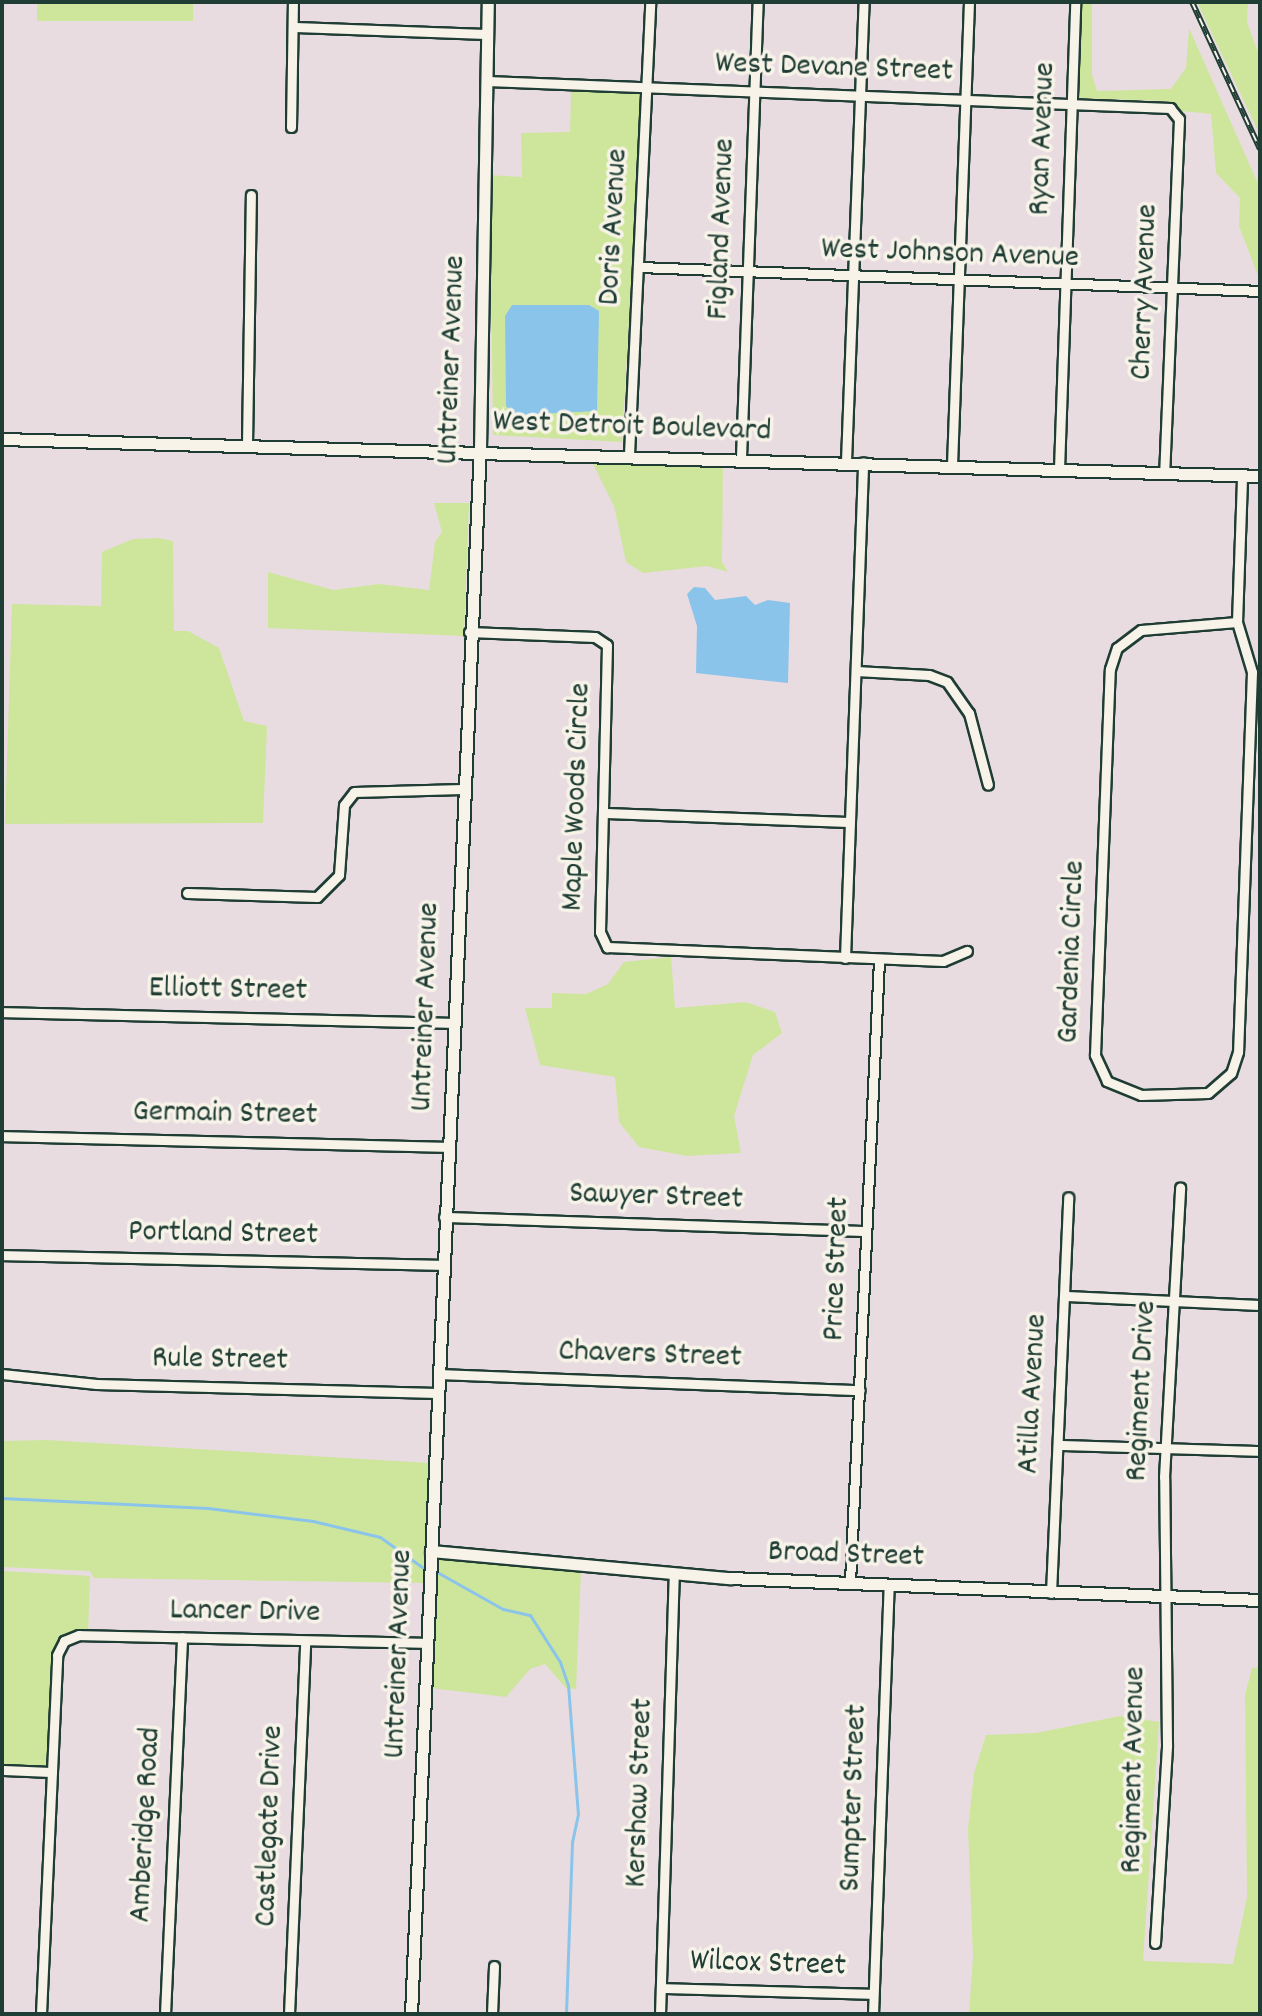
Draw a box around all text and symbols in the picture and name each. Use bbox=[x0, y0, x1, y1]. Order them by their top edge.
street label: West Devane Street bbox=[714, 46, 954, 92]
street label: Ryan Avenue bbox=[1022, 62, 1066, 216]
street label: Figland Avenue bbox=[701, 138, 745, 320]
street label: Doris Avenue bbox=[592, 148, 638, 306]
street label: Cherry Avenue bbox=[1124, 203, 1168, 381]
street label: West Johnson Avenue bbox=[821, 231, 1079, 279]
street label: Untreiner Avenue bbox=[430, 255, 476, 465]
street label: West Detroit Boulevard bbox=[492, 404, 772, 452]
street label: Maple Woods Circle bbox=[555, 682, 601, 912]
street label: Gardenia Circle bbox=[1051, 860, 1095, 1044]
street label: Untreiner Avenue bbox=[404, 902, 450, 1112]
street label: Elliott Street bbox=[148, 970, 308, 1012]
street label: Germain Street bbox=[132, 1094, 318, 1136]
street label: Sawyer Street bbox=[569, 1176, 743, 1220]
street label: Price Street bbox=[816, 1196, 860, 1342]
street label: Portland Street bbox=[128, 1214, 318, 1256]
street label: Regiment Drive bbox=[1119, 1300, 1167, 1482]
street label: Atilla Avenue bbox=[1011, 1313, 1057, 1475]
street label: Chavers Street bbox=[558, 1334, 742, 1378]
street label: Rule Street bbox=[152, 1341, 288, 1381]
street label: Broad Street bbox=[767, 1534, 925, 1578]
street label: Untreiner Avenue bbox=[377, 1549, 423, 1759]
street label: Lancer Drive bbox=[169, 1592, 321, 1634]
street label: Regiment Avenue bbox=[1114, 1666, 1156, 1874]
street label: Kershaw Street bbox=[619, 1698, 663, 1888]
street label: Sumpter Street bbox=[833, 1704, 877, 1892]
street label: Castlegate Drive bbox=[248, 1725, 294, 1927]
street label: Amberidge Road bbox=[123, 1726, 171, 1924]
street label: Wilcox Street bbox=[689, 1943, 847, 1987]

